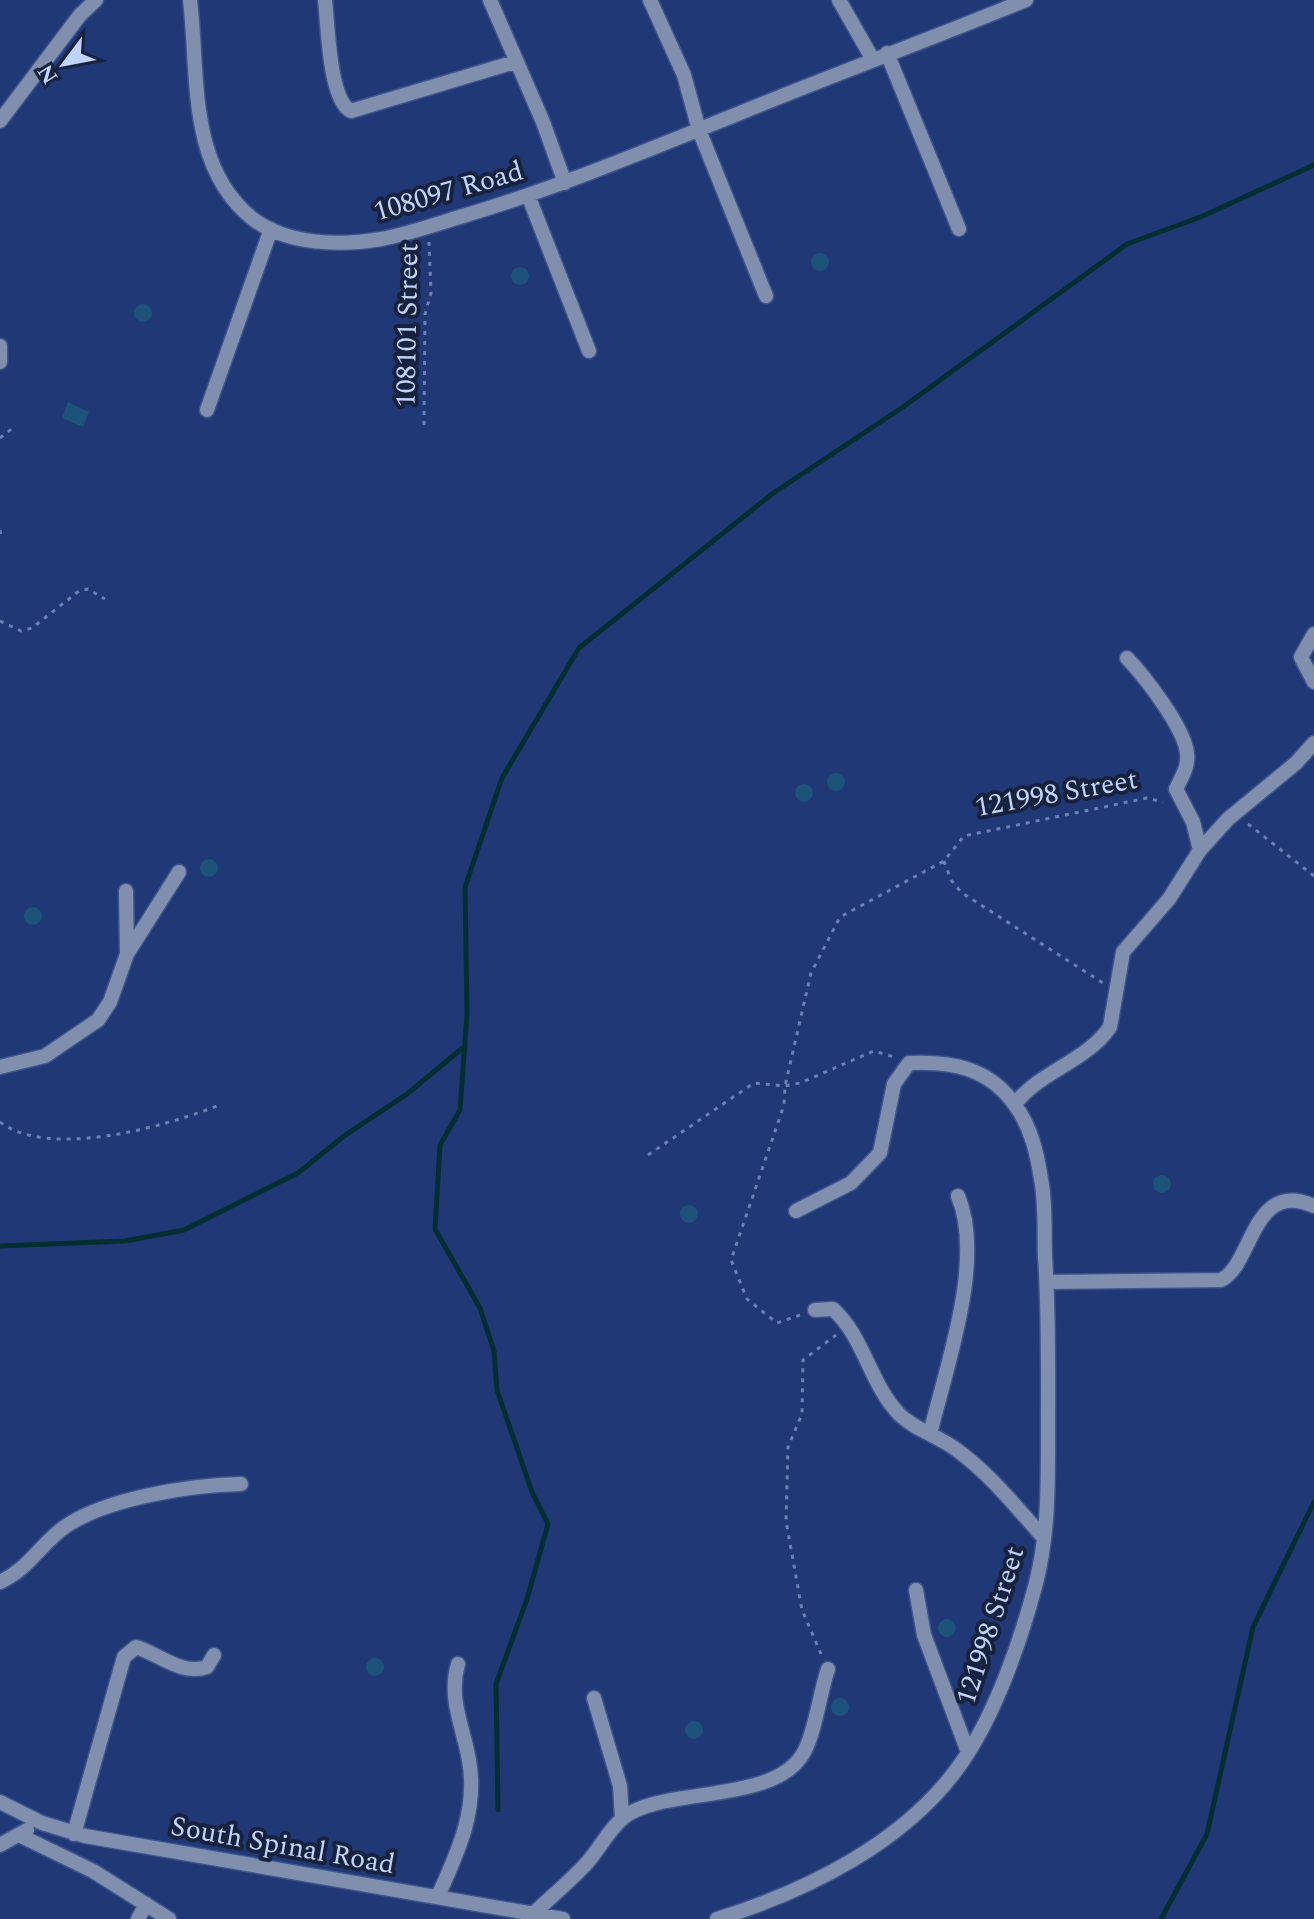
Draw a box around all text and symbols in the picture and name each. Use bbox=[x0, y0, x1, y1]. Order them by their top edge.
north arrow bbox=[24, 24, 104, 104]
text: N bbox=[30, 57, 67, 90]
street label: 108097 Road bbox=[368, 150, 528, 233]
street label: 108101 Street bbox=[385, 242, 430, 408]
street label: 121998 Street bbox=[972, 758, 1141, 829]
street label: 121998 Street bbox=[945, 1541, 1036, 1710]
street label: South Spinal Road bbox=[167, 1805, 398, 1886]

